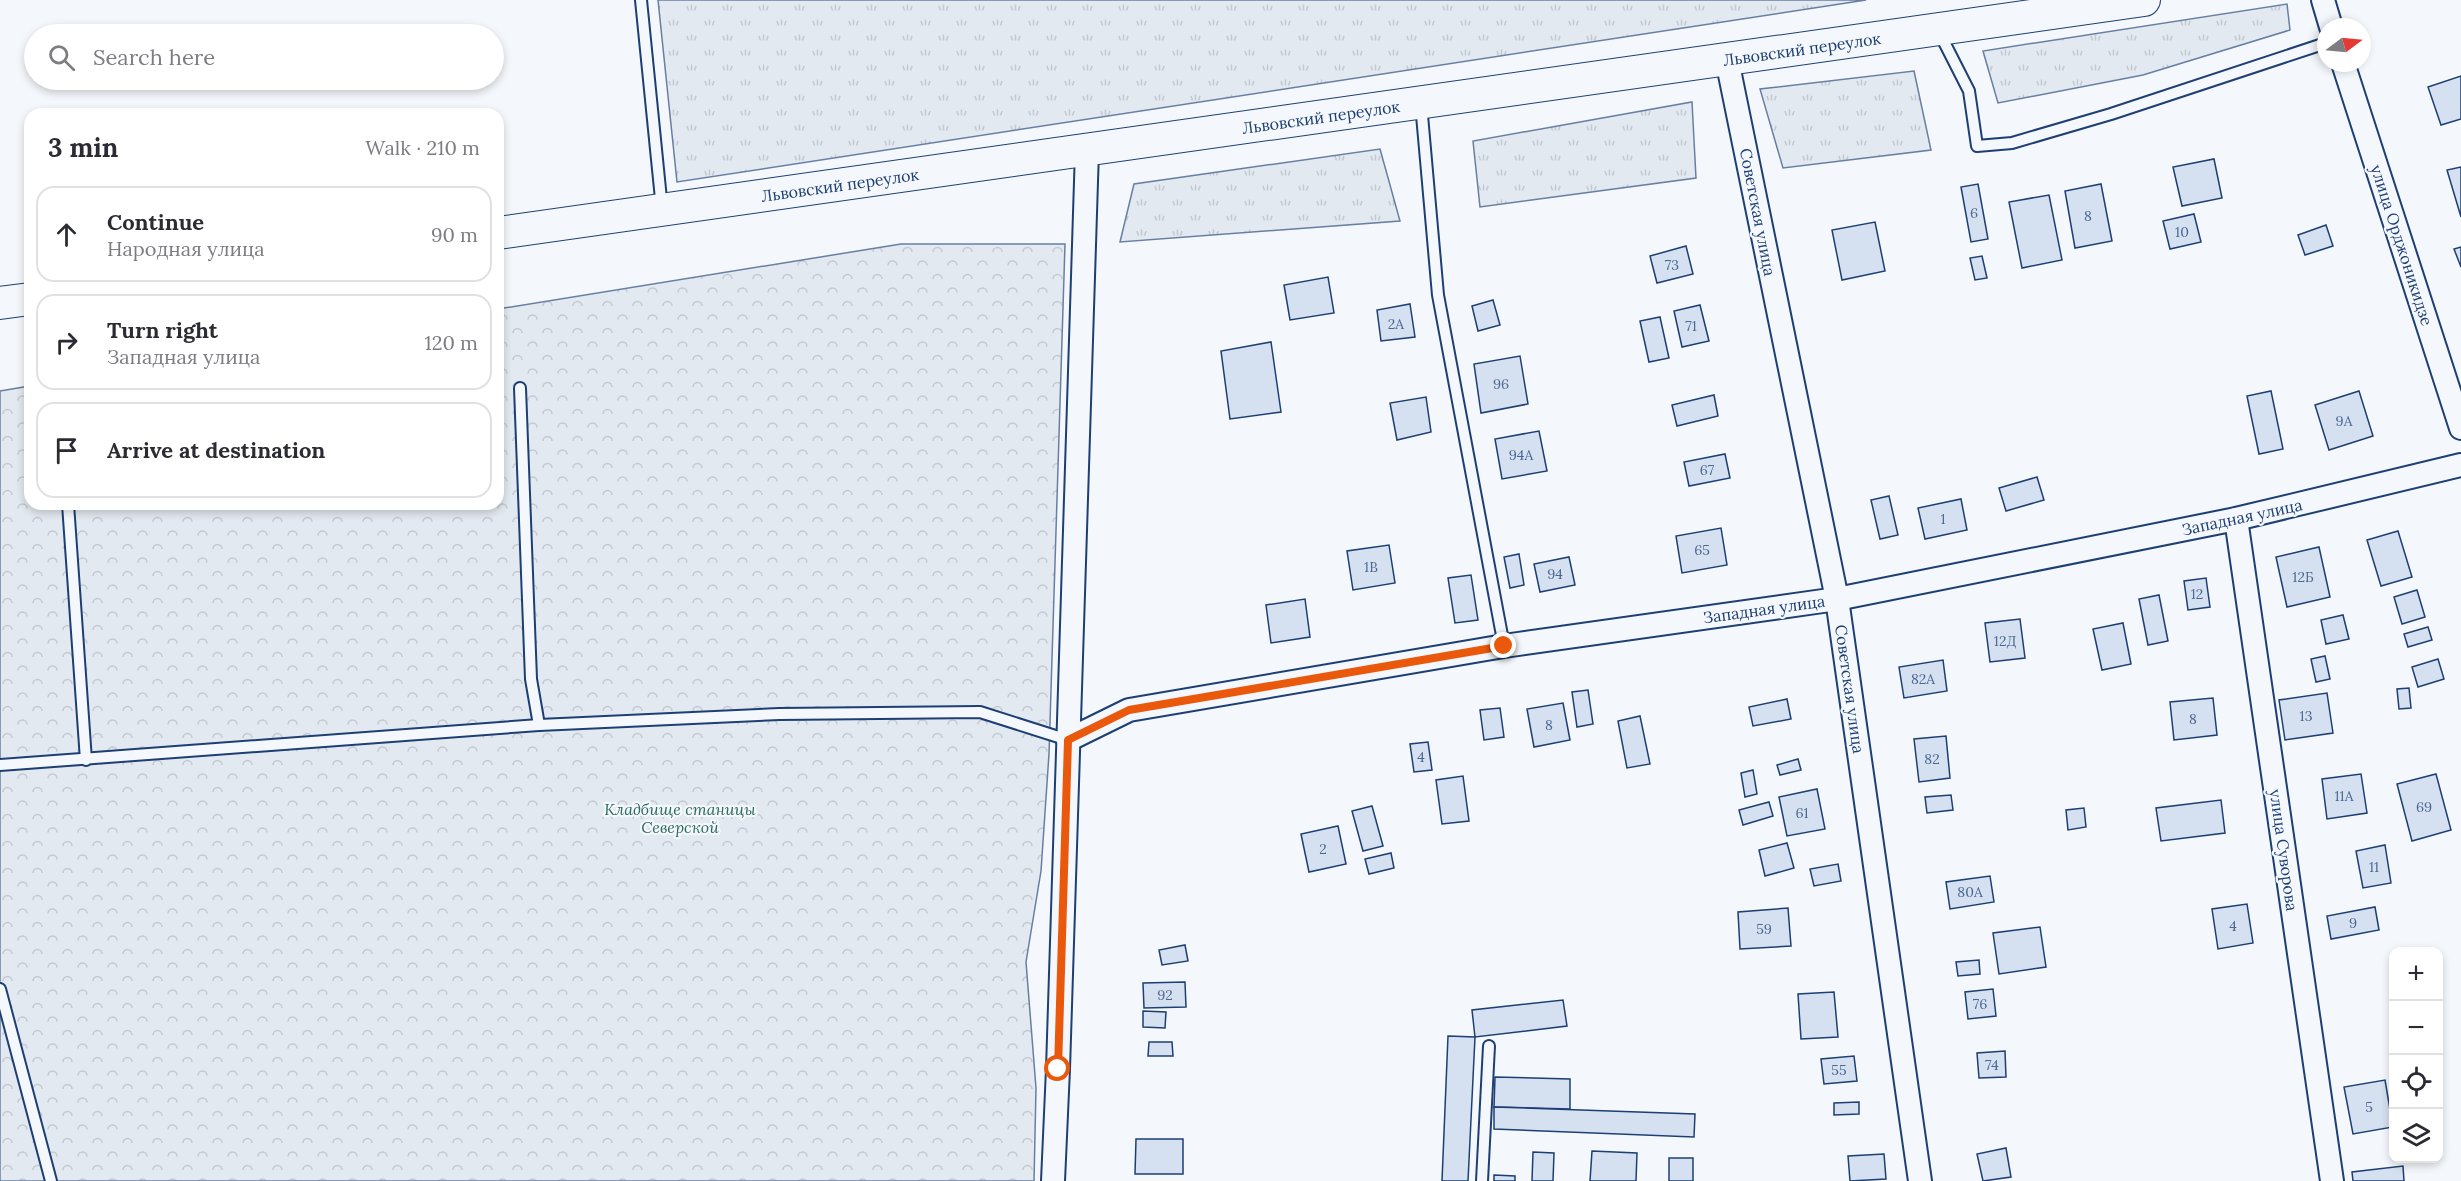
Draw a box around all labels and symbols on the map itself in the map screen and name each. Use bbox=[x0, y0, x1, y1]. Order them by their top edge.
north arrow bbox=[2317, 18, 2371, 72]
street label: Львовский переулок bbox=[1722, 28, 1883, 70]
street label: Львовский переулок bbox=[1241, 96, 1402, 138]
street label: Советская улица bbox=[1736, 146, 1780, 278]
street label: улица Орджоникидзе bbox=[2367, 162, 2438, 328]
street label: Львовский переулок bbox=[760, 164, 921, 206]
house number: 6 bbox=[1970, 204, 1978, 222]
house number: 8 bbox=[2084, 207, 2092, 225]
house number: 10 bbox=[2175, 223, 2189, 241]
house number: 73 bbox=[1665, 256, 1679, 274]
house number: 2А bbox=[1388, 315, 1404, 333]
house number: 71 bbox=[1685, 317, 1697, 335]
house number: 96 bbox=[1493, 375, 1509, 393]
house number: 9А bbox=[2336, 412, 2353, 430]
house number: 94А bbox=[1509, 446, 1533, 464]
house number: 67 bbox=[1700, 461, 1715, 479]
street label: Западная улица bbox=[2180, 494, 2304, 540]
house number: 1 bbox=[1940, 510, 1946, 528]
house number: 65 bbox=[1694, 541, 1710, 559]
house number: 1В bbox=[1364, 558, 1378, 576]
house number: 94 bbox=[1547, 565, 1563, 583]
house number: 12Б bbox=[2292, 568, 2314, 586]
house number: 12 bbox=[2191, 585, 2203, 603]
street label: Западная улица bbox=[1702, 591, 1826, 627]
street label: Советская улица bbox=[1831, 623, 1869, 755]
route end bbox=[1490, 632, 1516, 658]
house number: 12Д bbox=[1994, 632, 2016, 650]
house number: 82А bbox=[1911, 670, 1935, 688]
house number: 13 bbox=[2300, 707, 2313, 725]
house number: 8 bbox=[2189, 710, 2197, 728]
house number: 8 bbox=[1545, 716, 1553, 734]
house number: 4 bbox=[1417, 748, 1425, 766]
house number: 82 bbox=[1924, 750, 1940, 768]
house number: 11А bbox=[2334, 787, 2354, 805]
street label: улица Суворова bbox=[2266, 788, 2302, 912]
house number: 69 bbox=[2416, 798, 2432, 816]
park label: Кладбище станицы Северской bbox=[604, 799, 756, 837]
house number: 61 bbox=[1795, 804, 1809, 822]
house number: 2 bbox=[1319, 840, 1327, 858]
house number: 11 bbox=[2369, 858, 2379, 876]
house number: 80А bbox=[1957, 883, 1983, 901]
house number: 9 bbox=[2349, 914, 2357, 932]
house number: 4 bbox=[2229, 917, 2237, 935]
house number: 59 bbox=[1756, 920, 1772, 938]
house number: 92 bbox=[1157, 986, 1173, 1004]
house number: 76 bbox=[1973, 995, 1987, 1013]
route start bbox=[1044, 1055, 1070, 1081]
house number: 74 bbox=[1985, 1056, 1999, 1074]
house number: 55 bbox=[1831, 1061, 1847, 1079]
house number: 5 bbox=[2365, 1098, 2373, 1116]

